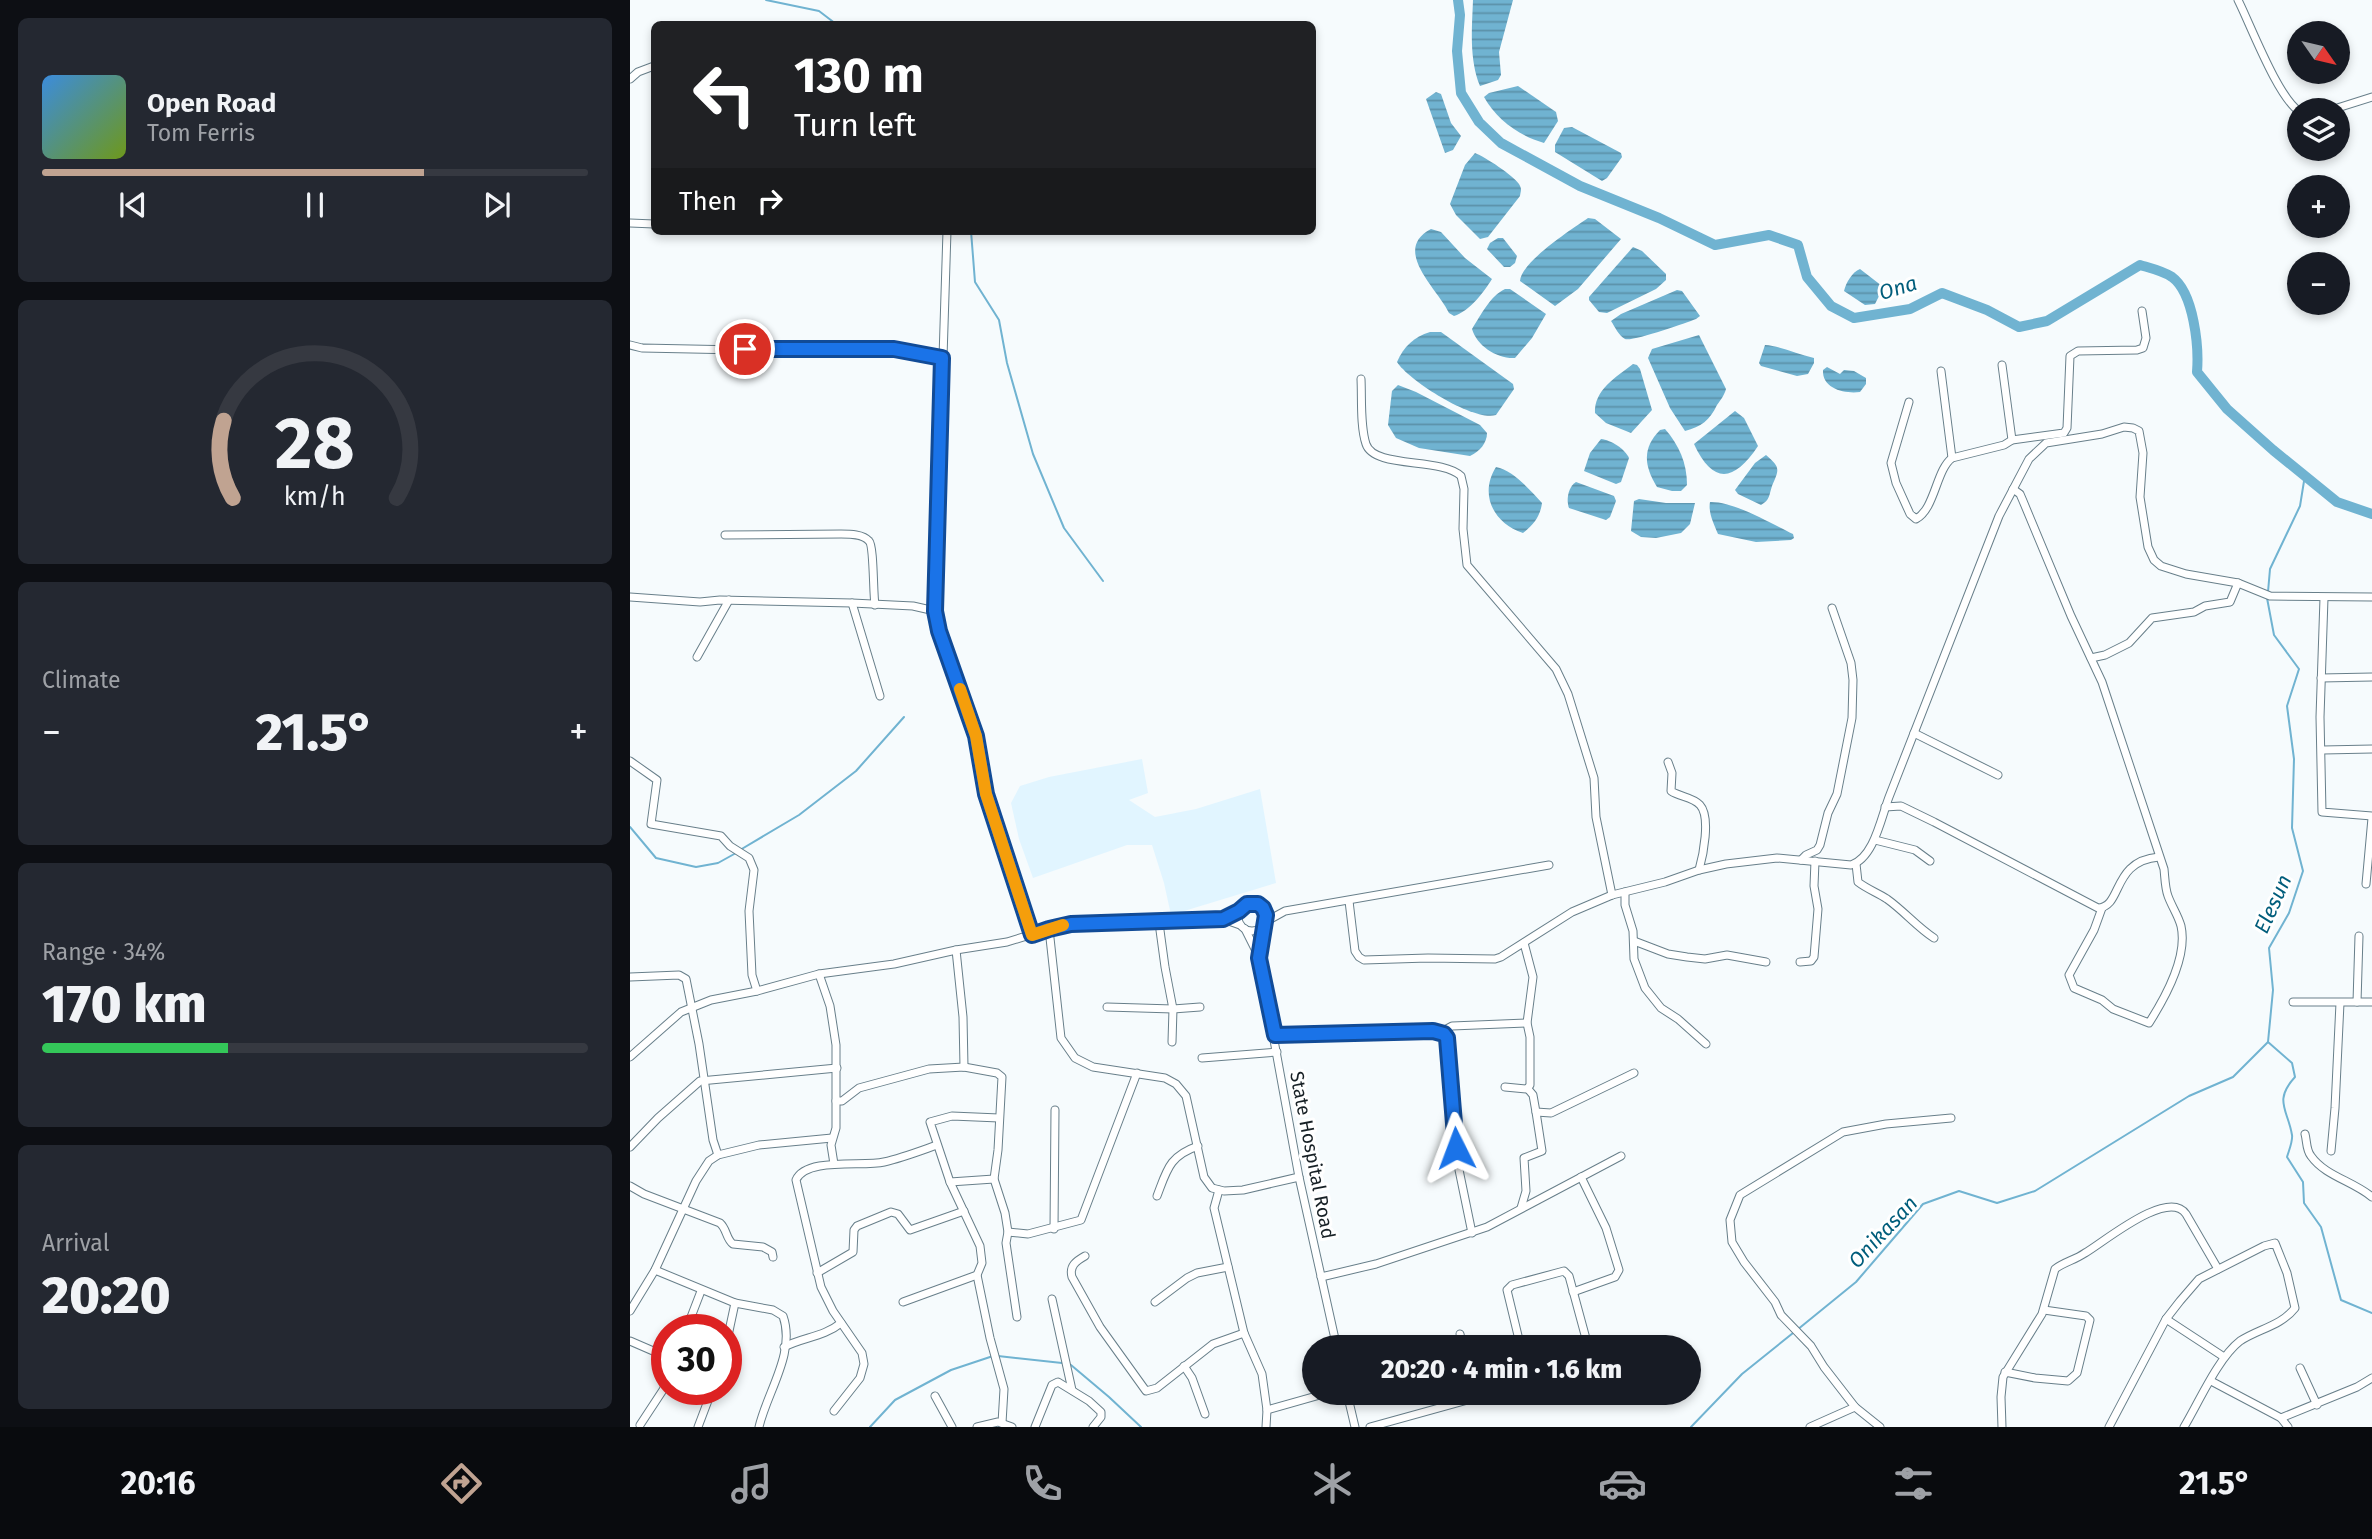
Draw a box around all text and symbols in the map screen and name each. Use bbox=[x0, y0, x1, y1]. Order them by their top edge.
north arrow bbox=[2287, 21, 2350, 84]
map controls bbox=[2287, 21, 2350, 315]
text: 130 m bbox=[794, 46, 924, 105]
icon: left bbox=[679, 49, 770, 140]
text: Open Road bbox=[147, 88, 276, 119]
button: layers bbox=[2287, 98, 2350, 161]
text: Turn left bbox=[794, 106, 916, 144]
text: Tom Ferris bbox=[147, 119, 255, 147]
button: + bbox=[2287, 175, 2350, 238]
icon: right bbox=[751, 182, 789, 220]
icon: previous bbox=[114, 186, 152, 224]
icon: pause bbox=[296, 186, 334, 224]
icon: next bbox=[478, 186, 516, 224]
text: Then bbox=[679, 186, 737, 217]
button: − bbox=[2287, 252, 2350, 315]
water label: Ona bbox=[1876, 270, 1920, 306]
pin bbox=[715, 319, 775, 379]
icon: arrive bbox=[726, 330, 764, 368]
text: 28 bbox=[275, 400, 355, 487]
text: km/h bbox=[284, 481, 346, 511]
text: Climate bbox=[42, 666, 121, 694]
text: 21.5° bbox=[256, 701, 374, 764]
text: − bbox=[42, 709, 61, 755]
text: + bbox=[569, 709, 588, 755]
water label: Elesun bbox=[2249, 871, 2297, 937]
text: Range · 34% bbox=[42, 938, 165, 966]
text: 170 km bbox=[42, 973, 207, 1036]
street label: State Hospital Road bbox=[1285, 1069, 1340, 1241]
position arrow bbox=[1419, 1111, 1493, 1185]
water label: Onikasan bbox=[1843, 1190, 1923, 1274]
text: Arrival bbox=[42, 1229, 109, 1257]
text: 20:20 bbox=[42, 1264, 171, 1327]
speed limit sign: 30 bbox=[651, 1314, 742, 1405]
text: 20:20 · 4 min · 1.6 km bbox=[1381, 1354, 1622, 1385]
icon: directions bbox=[437, 1459, 486, 1508]
icon: music bbox=[727, 1459, 776, 1508]
icon: phone bbox=[1018, 1459, 1067, 1508]
icon: climate bbox=[1308, 1459, 1357, 1508]
icon: car bbox=[1598, 1459, 1647, 1508]
icon: filters bbox=[1889, 1459, 1938, 1508]
text: 20:16 bbox=[121, 1464, 195, 1502]
text: 21.5° bbox=[2179, 1464, 2251, 1502]

